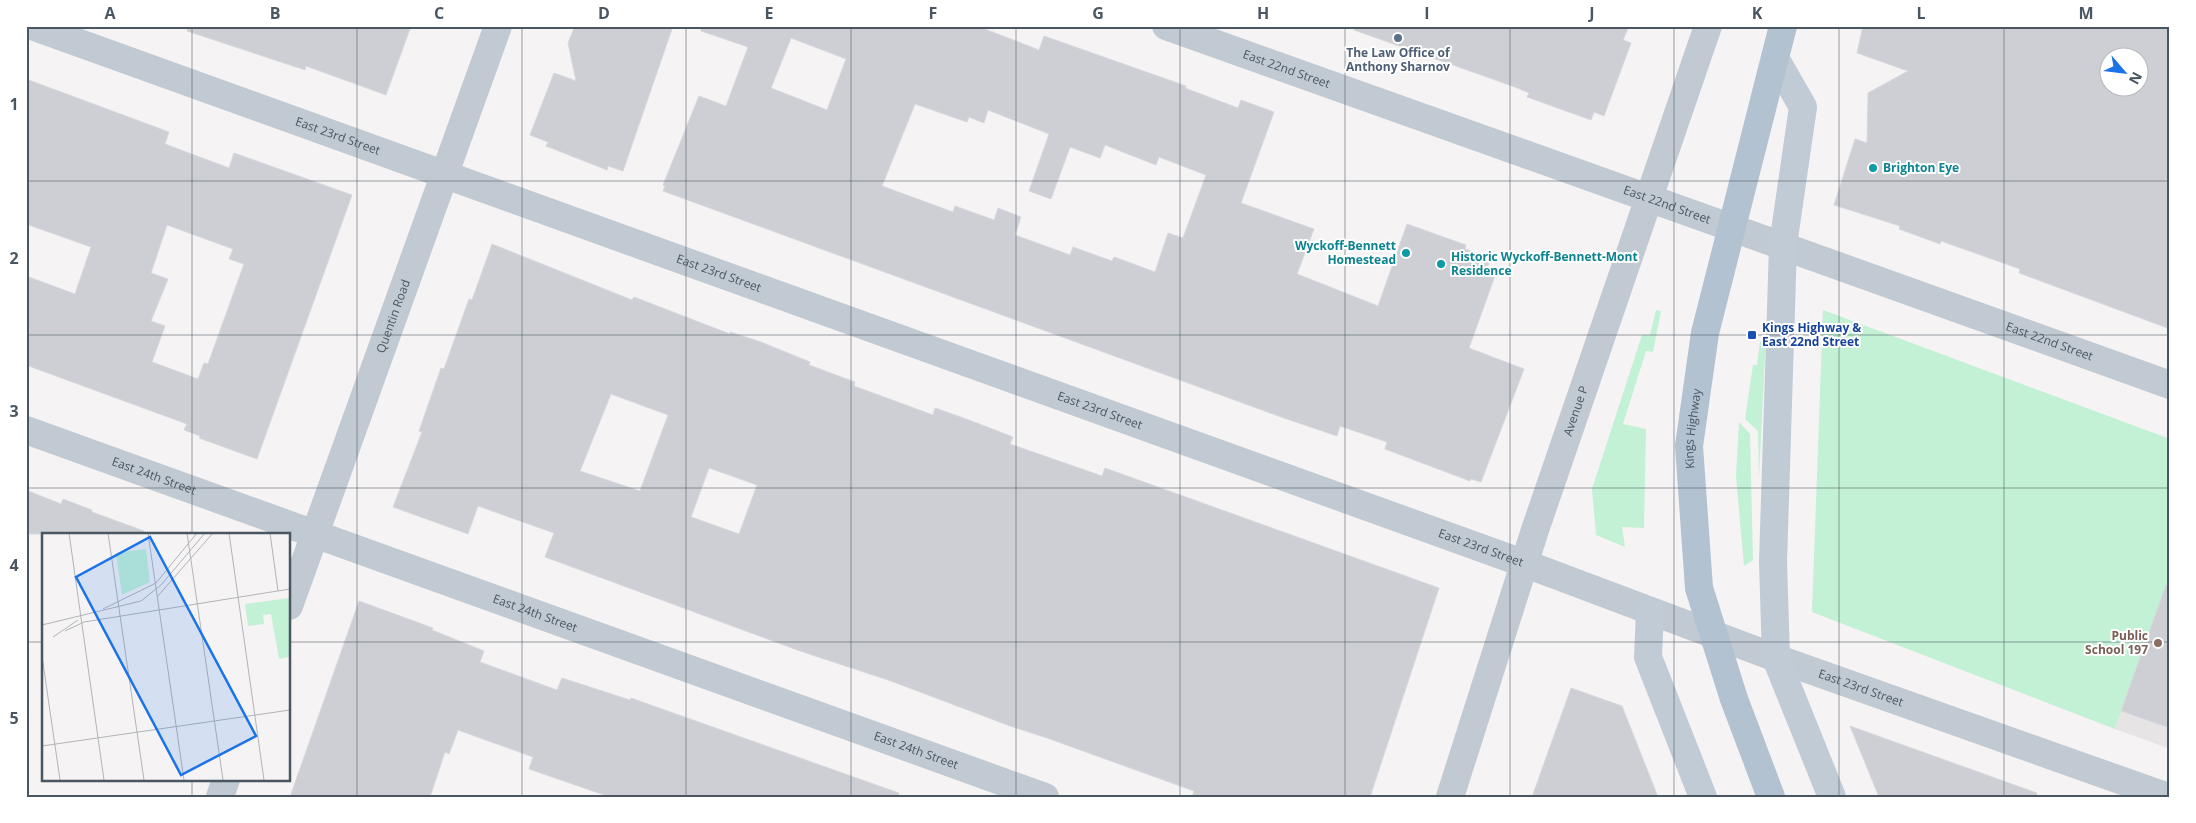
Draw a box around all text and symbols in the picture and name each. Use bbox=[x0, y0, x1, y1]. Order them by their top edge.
text: A bbox=[104, 2, 116, 24]
text: B bbox=[270, 2, 280, 24]
text: C bbox=[434, 2, 444, 24]
text: D bbox=[598, 2, 610, 24]
text: E bbox=[765, 2, 774, 24]
text: F bbox=[929, 2, 937, 24]
text: G bbox=[1092, 2, 1104, 24]
text: H bbox=[1257, 2, 1269, 24]
text: I bbox=[1424, 2, 1430, 24]
text: J bbox=[1587, 2, 1595, 24]
text: K bbox=[1752, 2, 1763, 24]
text: L bbox=[1916, 2, 1926, 24]
text: M bbox=[2078, 2, 2094, 24]
marker: The Law Office of Anthony Sharnov bbox=[1392, 32, 1404, 44]
place label: The Law Office of Anthony Sharnov bbox=[1346, 44, 1451, 75]
street label: East 22nd Street bbox=[1241, 45, 1333, 92]
north arrow bbox=[2098, 48, 2148, 98]
text: N bbox=[2125, 69, 2147, 88]
text: 1 bbox=[9, 93, 19, 115]
street label: East 23rd Street bbox=[293, 113, 383, 159]
place label: Brighton Eye bbox=[1883, 159, 1959, 176]
marker: Brighton Eye bbox=[1867, 162, 1879, 174]
street label: East 22nd Street bbox=[1621, 181, 1713, 228]
place label: Wyckoff-Bennett Homestead bbox=[1295, 237, 1396, 268]
text: 2 bbox=[9, 247, 19, 269]
marker: Wyckoff-Bennett Homestead bbox=[1400, 247, 1412, 259]
place label: Historic Wyckoff-Bennett-Mont Residence bbox=[1451, 248, 1638, 279]
street label: East 23rd Street bbox=[674, 250, 764, 296]
marker: Historic Wyckoff-Bennett-Mont Residence bbox=[1435, 258, 1447, 270]
street label: Quentin Road bbox=[372, 277, 414, 355]
street label: East 22nd Street bbox=[2004, 317, 2096, 365]
place label: Kings Highway & East 22nd Street bbox=[1762, 319, 1861, 350]
marker: Kings Highway & East 22nd Street bbox=[1746, 329, 1758, 341]
street label: Avenue P bbox=[1559, 383, 1592, 438]
street label: Kings Highway bbox=[1680, 386, 1705, 470]
street label: East 23rd Street bbox=[1055, 387, 1145, 433]
text: 3 bbox=[9, 400, 19, 422]
street label: East 24th Street bbox=[110, 453, 199, 499]
street label: East 23rd Street bbox=[1436, 524, 1526, 570]
inset map bbox=[42, 533, 290, 780]
text: 4 bbox=[9, 554, 19, 576]
street label: East 24th Street bbox=[491, 590, 580, 636]
place label: Public School 197 bbox=[2085, 627, 2148, 658]
marker: Public School 197 bbox=[2152, 637, 2164, 649]
street label: East 23rd Street bbox=[1816, 665, 1906, 711]
text: 5 bbox=[9, 707, 19, 729]
street label: East 24th Street bbox=[872, 727, 961, 773]

